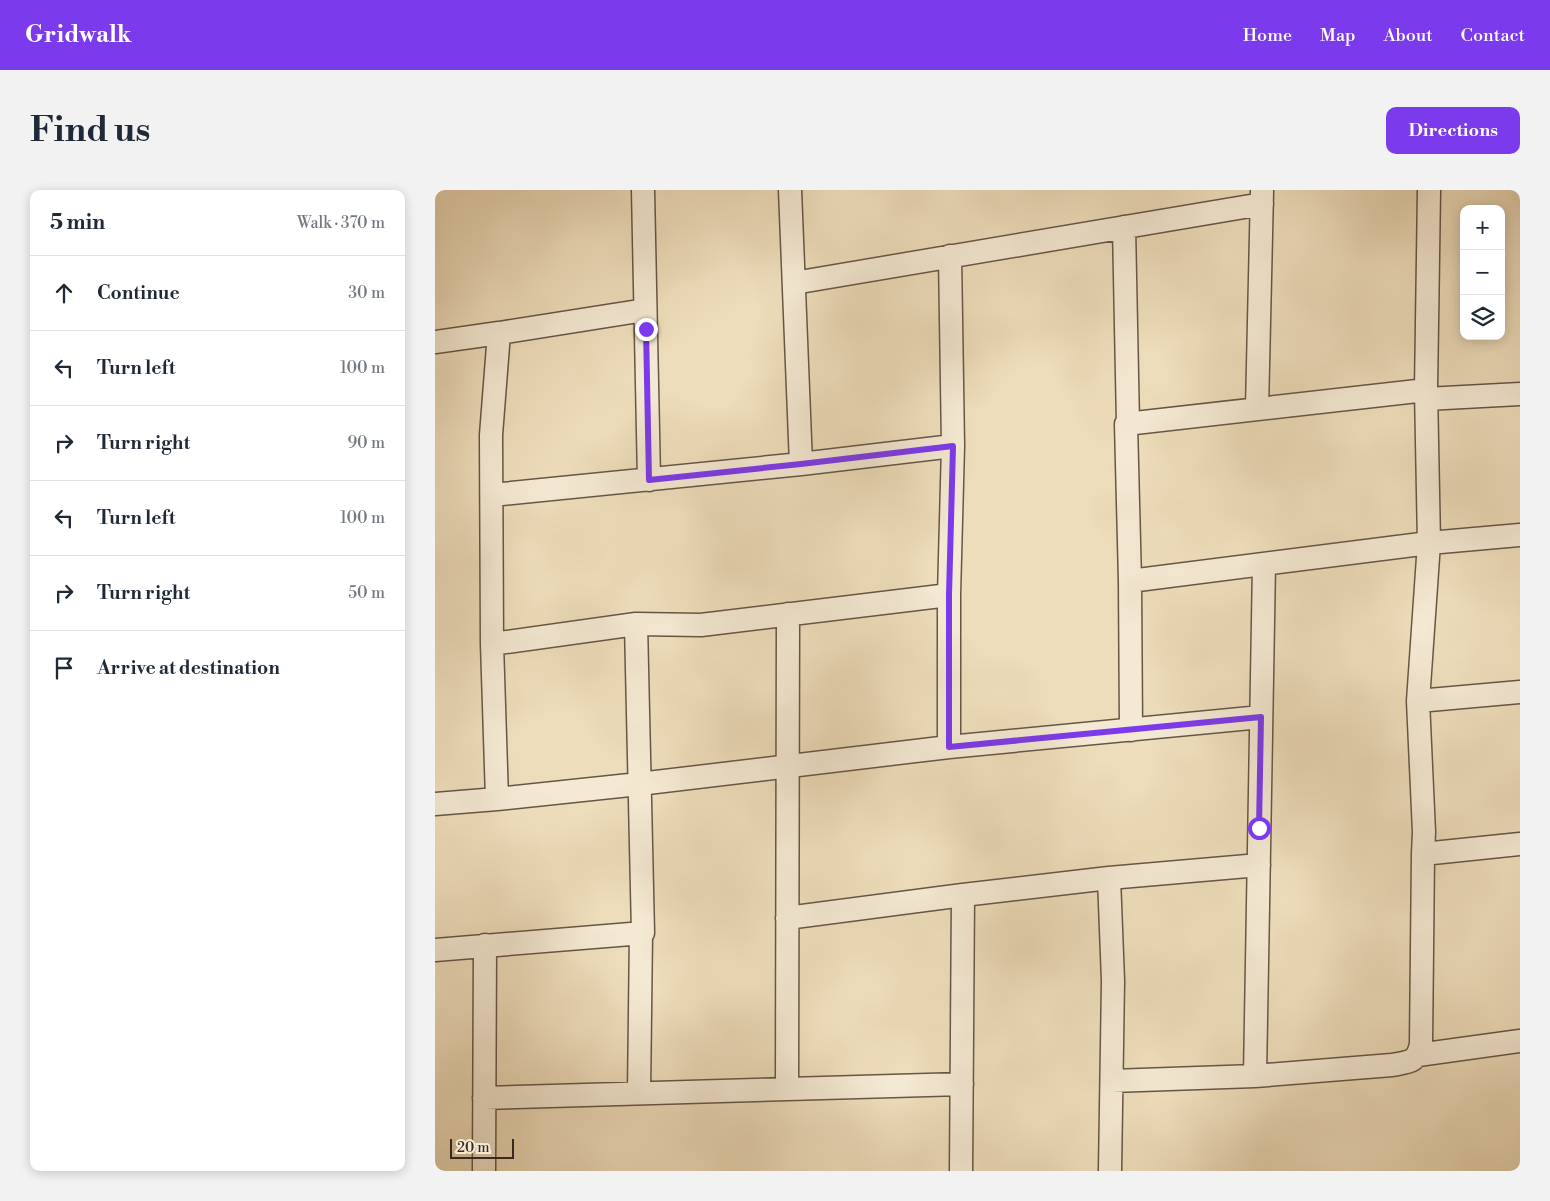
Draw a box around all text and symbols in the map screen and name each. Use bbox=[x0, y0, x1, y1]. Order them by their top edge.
text: Gridwalk bbox=[25, 20, 132, 50]
text: Home bbox=[1243, 24, 1292, 47]
text: Map bbox=[1320, 24, 1356, 47]
text: About bbox=[1384, 24, 1433, 47]
text: Contact bbox=[1461, 24, 1525, 47]
button: Directions bbox=[1386, 107, 1520, 154]
text: Find us bbox=[30, 109, 150, 152]
map controls bbox=[1460, 205, 1505, 340]
button: + bbox=[1460, 205, 1505, 250]
text: 5 min bbox=[50, 210, 105, 236]
text: Walk · 370 m bbox=[297, 213, 385, 233]
button: − bbox=[1460, 250, 1505, 295]
icon: ahead bbox=[50, 279, 78, 307]
text: Continue bbox=[97, 281, 180, 305]
text: 30 m bbox=[348, 283, 385, 303]
button: layers bbox=[1460, 295, 1505, 340]
route end bbox=[635, 318, 658, 341]
icon: left bbox=[50, 354, 78, 382]
text: Turn left bbox=[97, 356, 176, 380]
text: 100 m bbox=[340, 358, 385, 378]
icon: right bbox=[50, 429, 78, 457]
text: Turn right bbox=[97, 431, 190, 455]
text: 90 m bbox=[347, 433, 385, 453]
icon: left bbox=[50, 504, 78, 532]
text: Turn left bbox=[97, 506, 176, 530]
text: 100 m bbox=[340, 508, 385, 528]
icon: right bbox=[50, 579, 78, 607]
text: Turn right bbox=[97, 581, 190, 605]
text: 50 m bbox=[348, 583, 385, 603]
icon: arrive bbox=[50, 654, 78, 682]
text: Arrive at destination bbox=[97, 656, 280, 680]
route start bbox=[1248, 817, 1271, 840]
scale bar bbox=[450, 1136, 514, 1159]
text: 20 m bbox=[457, 1139, 489, 1157]

